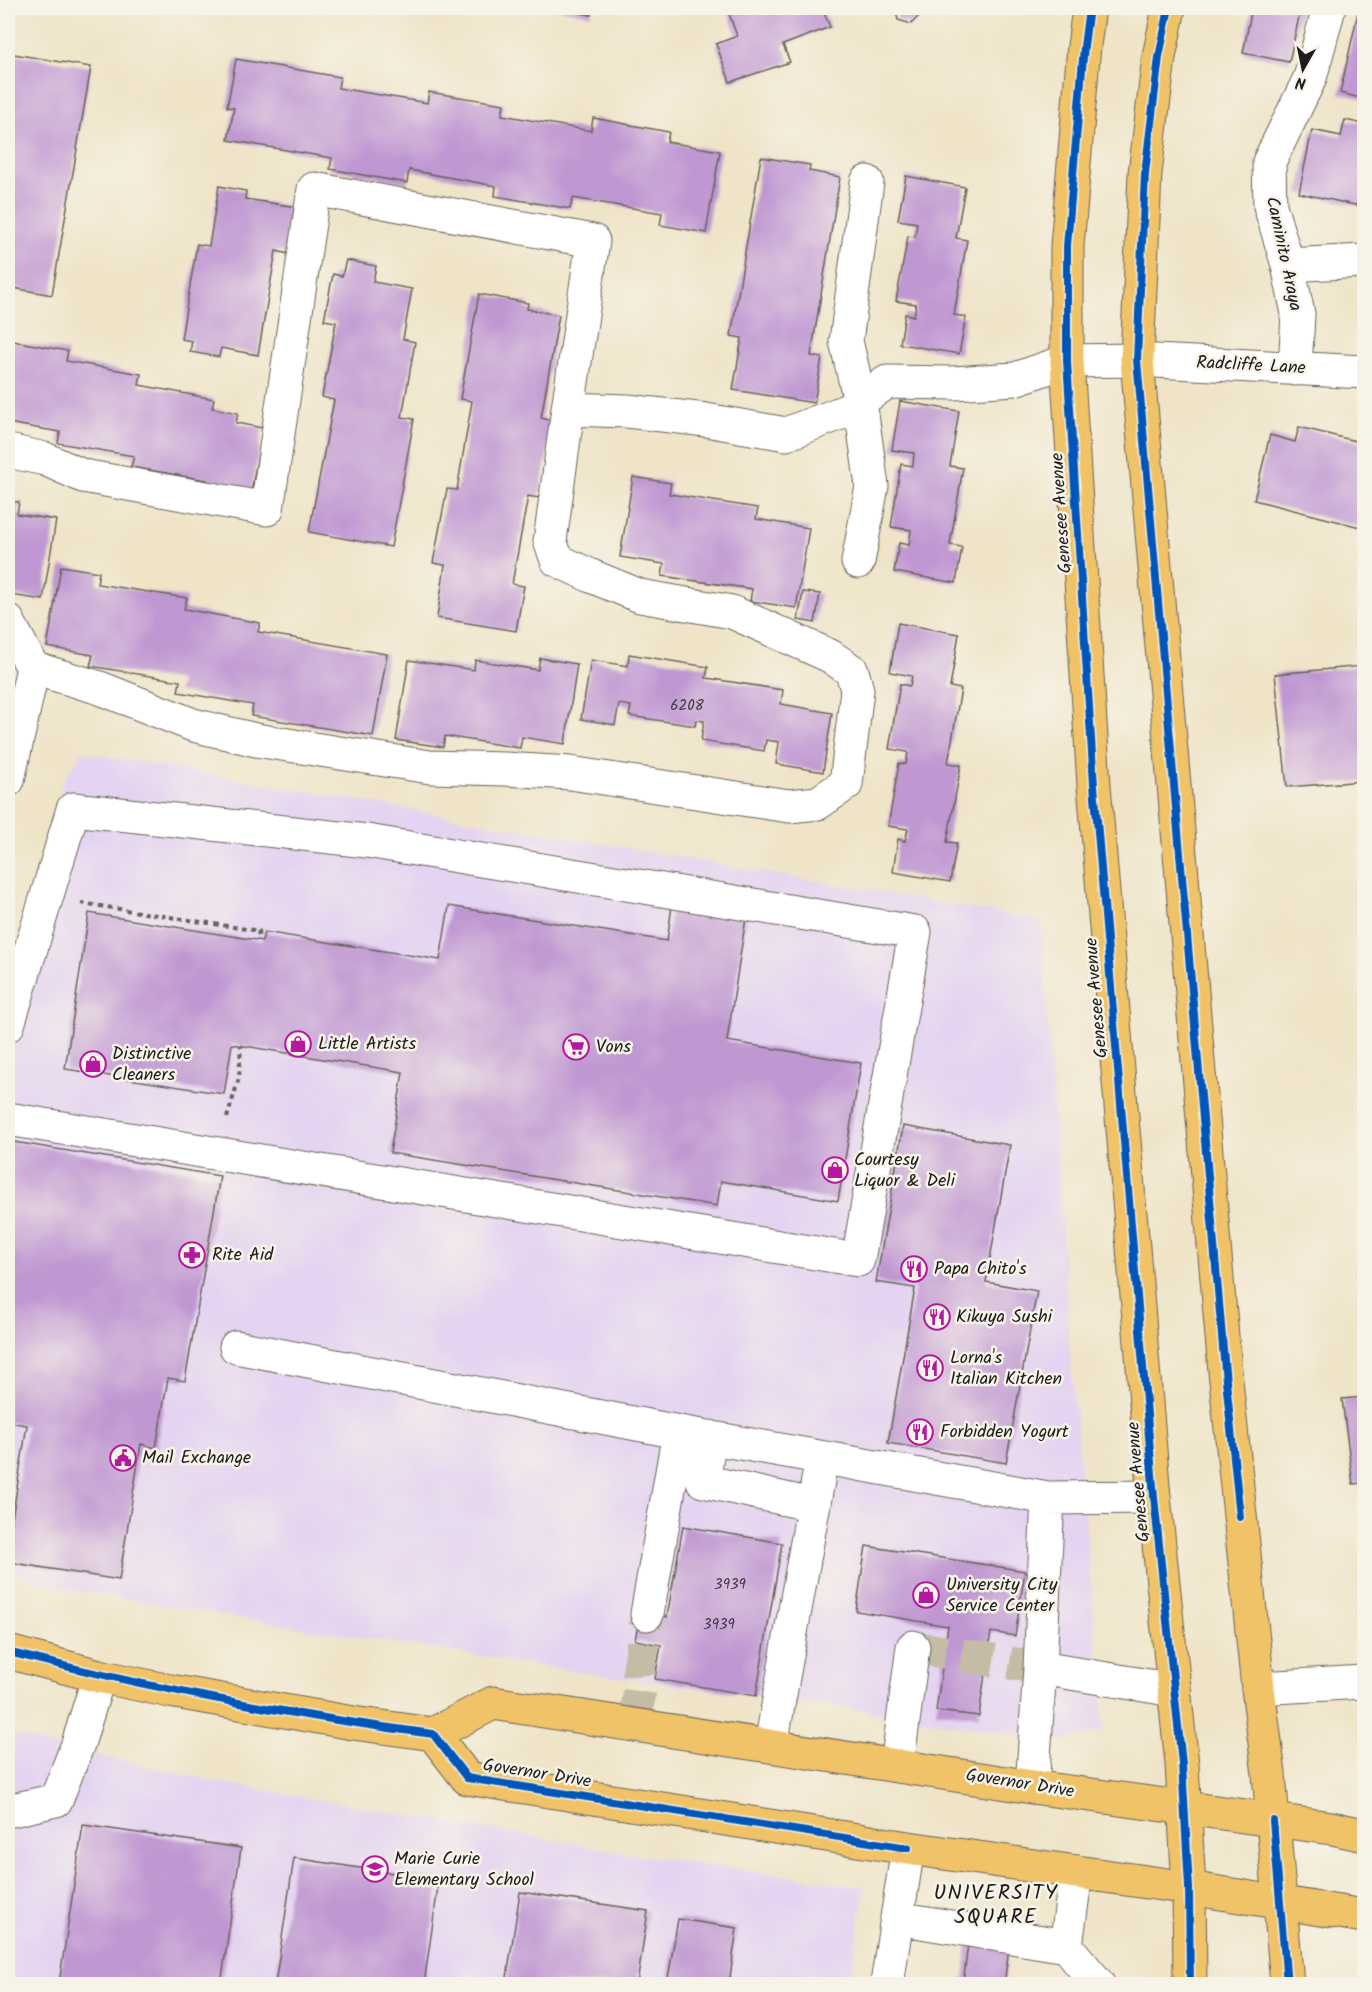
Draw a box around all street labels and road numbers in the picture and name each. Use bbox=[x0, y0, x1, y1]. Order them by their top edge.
street label: Caminito Araya bbox=[1257, 194, 1309, 314]
street label: Radcliffe Lane bbox=[1196, 349, 1306, 383]
street label: Genesee Avenue bbox=[1043, 452, 1081, 574]
street label: Genesee Avenue bbox=[1077, 937, 1117, 1059]
street label: Genesee Avenue bbox=[1119, 1421, 1159, 1543]
street label: Governor Drive bbox=[481, 1751, 593, 1797]
street label: Governor Drive bbox=[964, 1761, 1076, 1807]

